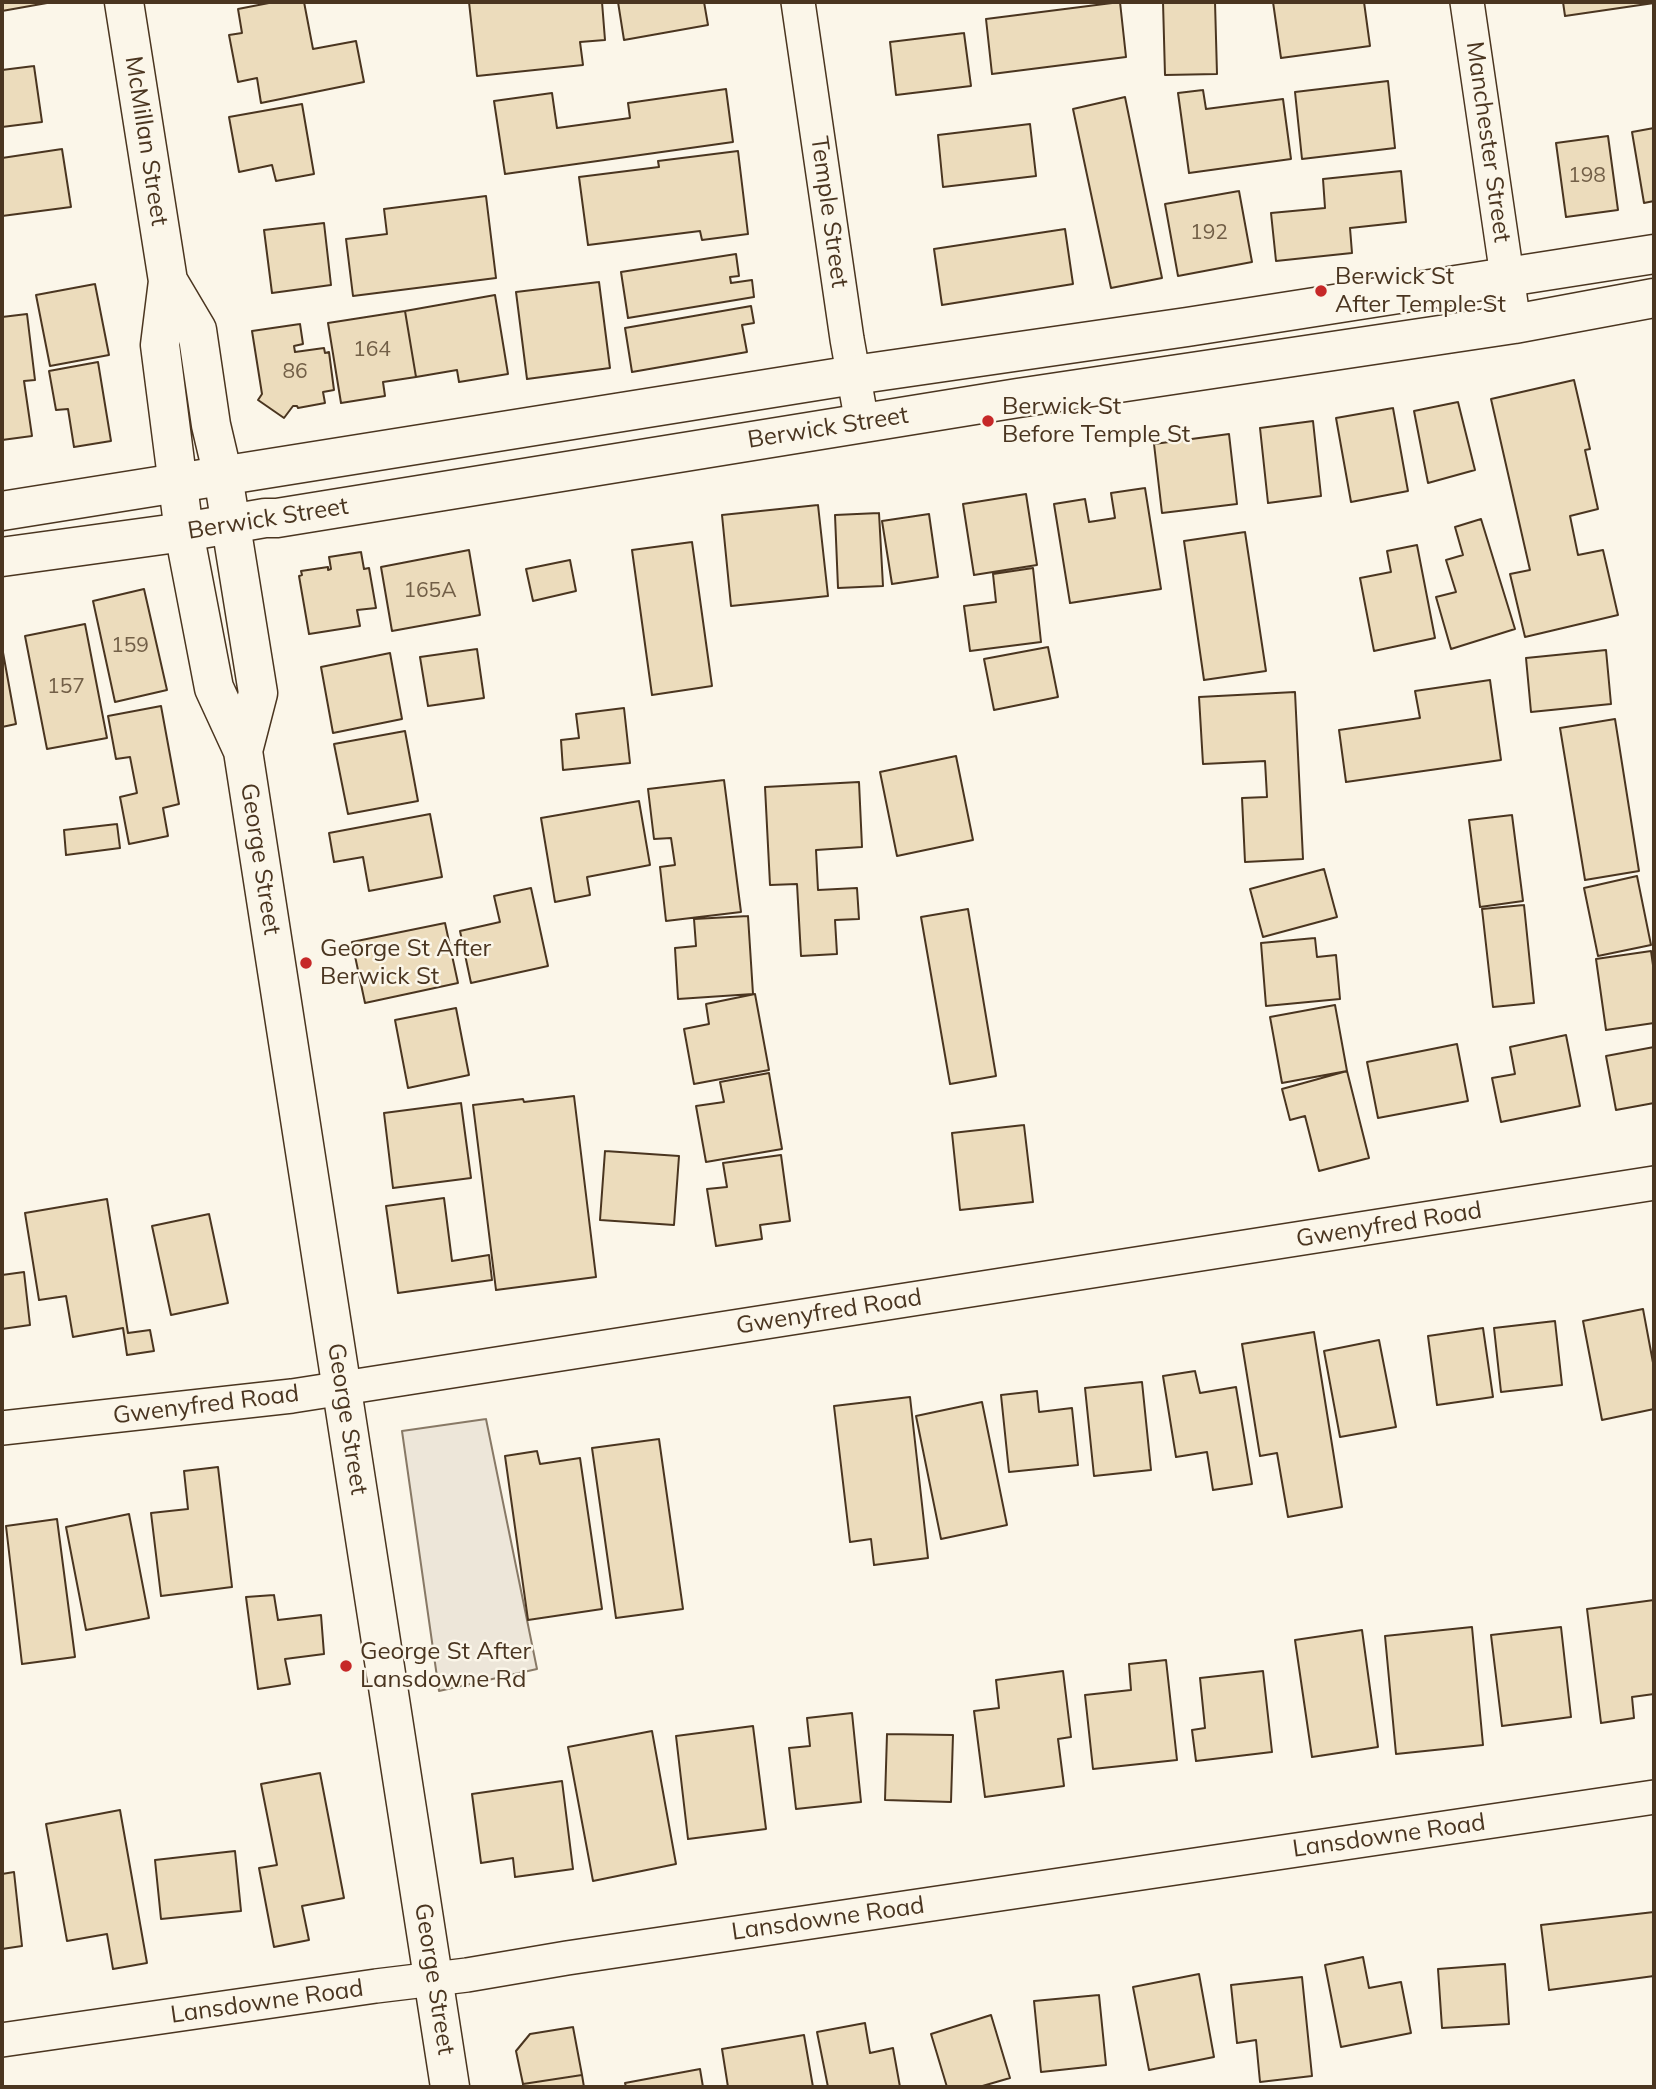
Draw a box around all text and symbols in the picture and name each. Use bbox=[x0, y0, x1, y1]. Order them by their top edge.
street label: Manchester Street bbox=[1460, 40, 1516, 244]
street label: McMillan Street bbox=[118, 54, 174, 228]
street label: Temple Street bbox=[804, 134, 854, 290]
house number: 198 bbox=[1568, 163, 1606, 189]
house number: 192 bbox=[1190, 220, 1228, 246]
place label: Berwick St After Temple St bbox=[1335, 263, 1506, 319]
marker: Berwick St After Temple St bbox=[1313, 283, 1329, 299]
house number: 164 bbox=[353, 337, 391, 363]
house number: 86 bbox=[282, 359, 308, 385]
place label: Berwick St Before Temple St bbox=[1002, 393, 1190, 449]
street label: Berwick Street bbox=[746, 401, 910, 455]
marker: Berwick St Before Temple St bbox=[980, 413, 996, 429]
street label: Berwick Street bbox=[186, 492, 350, 546]
house number: 165A bbox=[403, 578, 457, 604]
house number: 159 bbox=[111, 633, 149, 659]
house number: 157 bbox=[47, 674, 85, 700]
street label: George Street bbox=[234, 781, 286, 937]
place label: George St After Berwick St bbox=[320, 935, 491, 991]
marker: George St After Berwick St bbox=[298, 955, 314, 971]
street label: Gwenyfred Road bbox=[1294, 1196, 1484, 1254]
street label: Gwenyfred Road bbox=[734, 1283, 924, 1341]
street label: George Street bbox=[321, 1341, 373, 1497]
street label: Gwenyfred Road bbox=[111, 1379, 301, 1431]
place label: George St After Lansdowne Rd bbox=[360, 1638, 531, 1694]
marker: George St After Lansdowne Rd bbox=[338, 1658, 354, 1674]
street label: Lansdowne Road bbox=[1291, 1808, 1487, 1864]
street label: Lansdowne Road bbox=[730, 1891, 926, 1947]
street label: George Street bbox=[408, 1901, 460, 2057]
street label: Lansdowne Road bbox=[169, 1974, 365, 2030]

